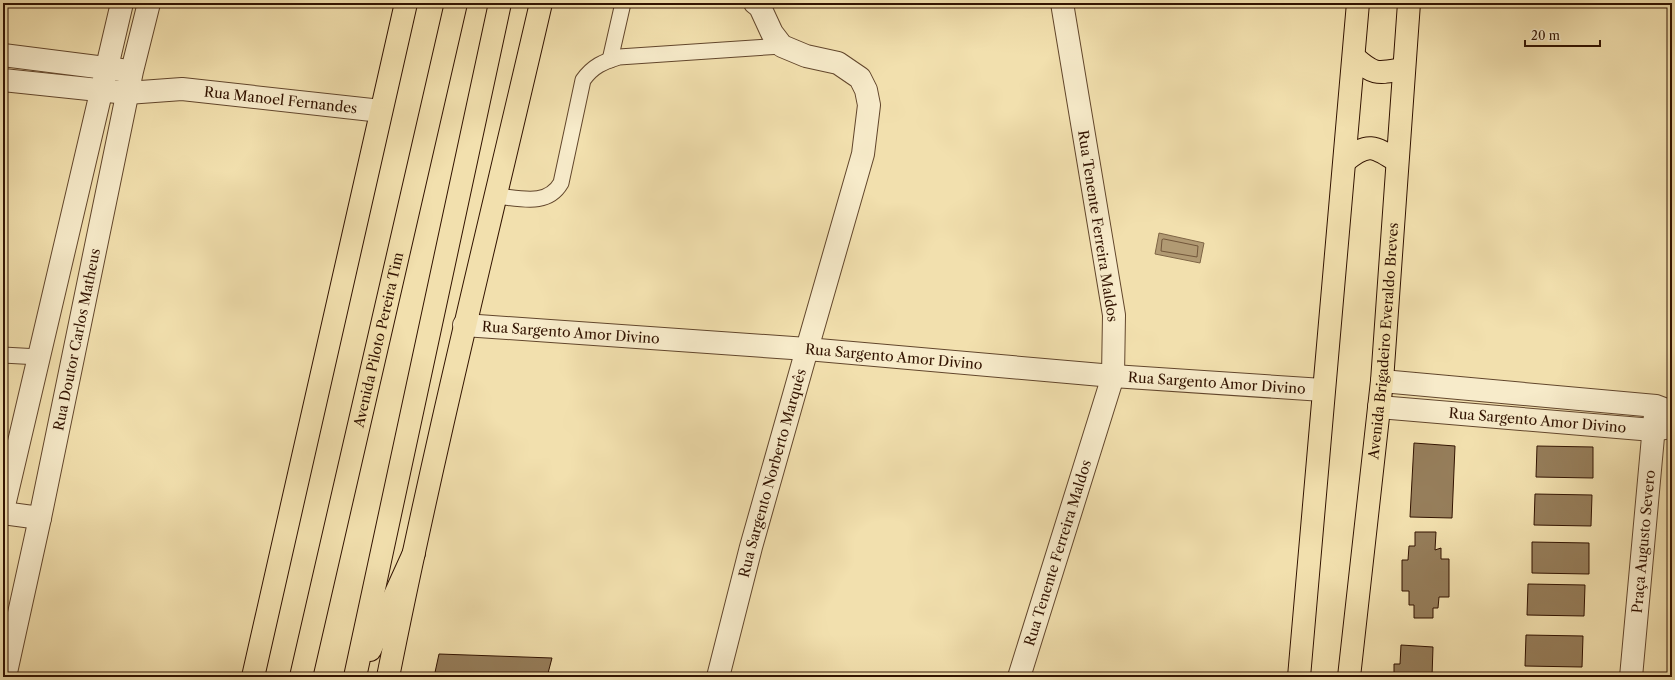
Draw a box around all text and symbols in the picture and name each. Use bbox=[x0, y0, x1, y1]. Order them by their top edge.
scale bar bbox=[1525, 22, 1600, 48]
text: 20 m bbox=[1531, 28, 1560, 43]
street label: Rua Manoel Fernandes bbox=[203, 82, 358, 117]
street label: Rua Tenente Ferreira Maldos bbox=[1074, 129, 1122, 323]
street label: Avenida Brigadeiro Everaldo Breves bbox=[1364, 222, 1402, 461]
street label: Rua Doutor Carlos Matheus bbox=[49, 247, 104, 432]
street label: Avenida Piloto Pereira Tim bbox=[349, 250, 407, 430]
street label: Rua Sargento Amor Divino bbox=[481, 317, 660, 348]
street label: Rua Sargento Amor Divino bbox=[804, 340, 983, 373]
street label: Rua Sargento Norberto Marquês bbox=[735, 367, 810, 579]
street label: Rua Sargento Amor Divino bbox=[1127, 368, 1306, 398]
street label: Rua Sargento Amor Divino bbox=[1448, 404, 1627, 437]
street label: Rua Tenente Ferreira Maldos bbox=[1020, 458, 1095, 648]
street label: Praça Augusto Severo bbox=[1628, 469, 1659, 614]

